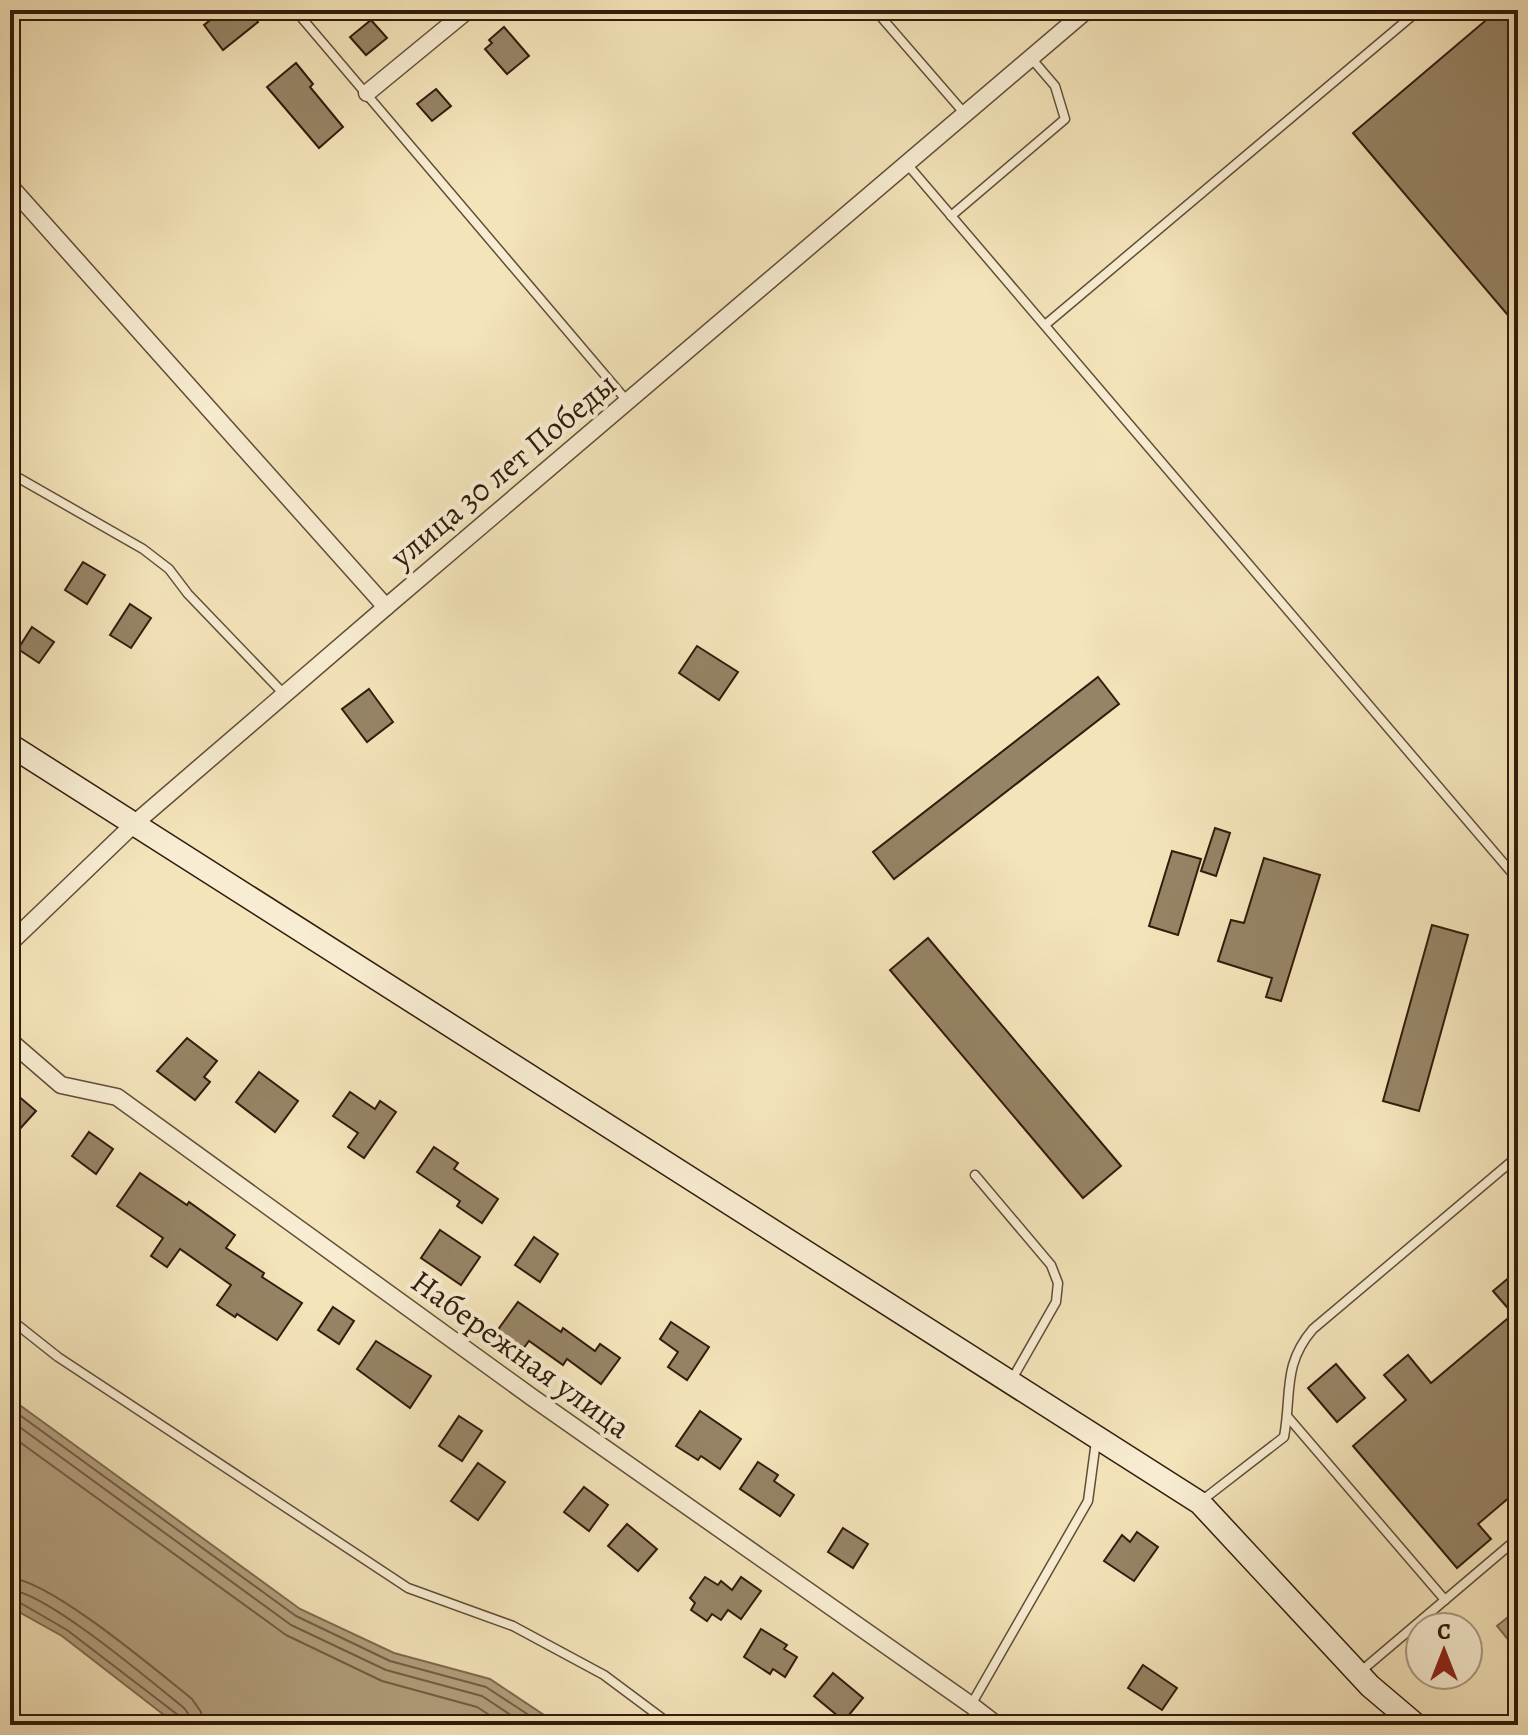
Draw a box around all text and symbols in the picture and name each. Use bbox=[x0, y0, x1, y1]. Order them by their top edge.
street label: улица 30 лет Победы bbox=[380, 362, 625, 578]
street label: Набережная улица bbox=[402, 1259, 640, 1449]
north arrow bbox=[1404, 1611, 1484, 1691]
text: С bbox=[1437, 1617, 1451, 1647]

